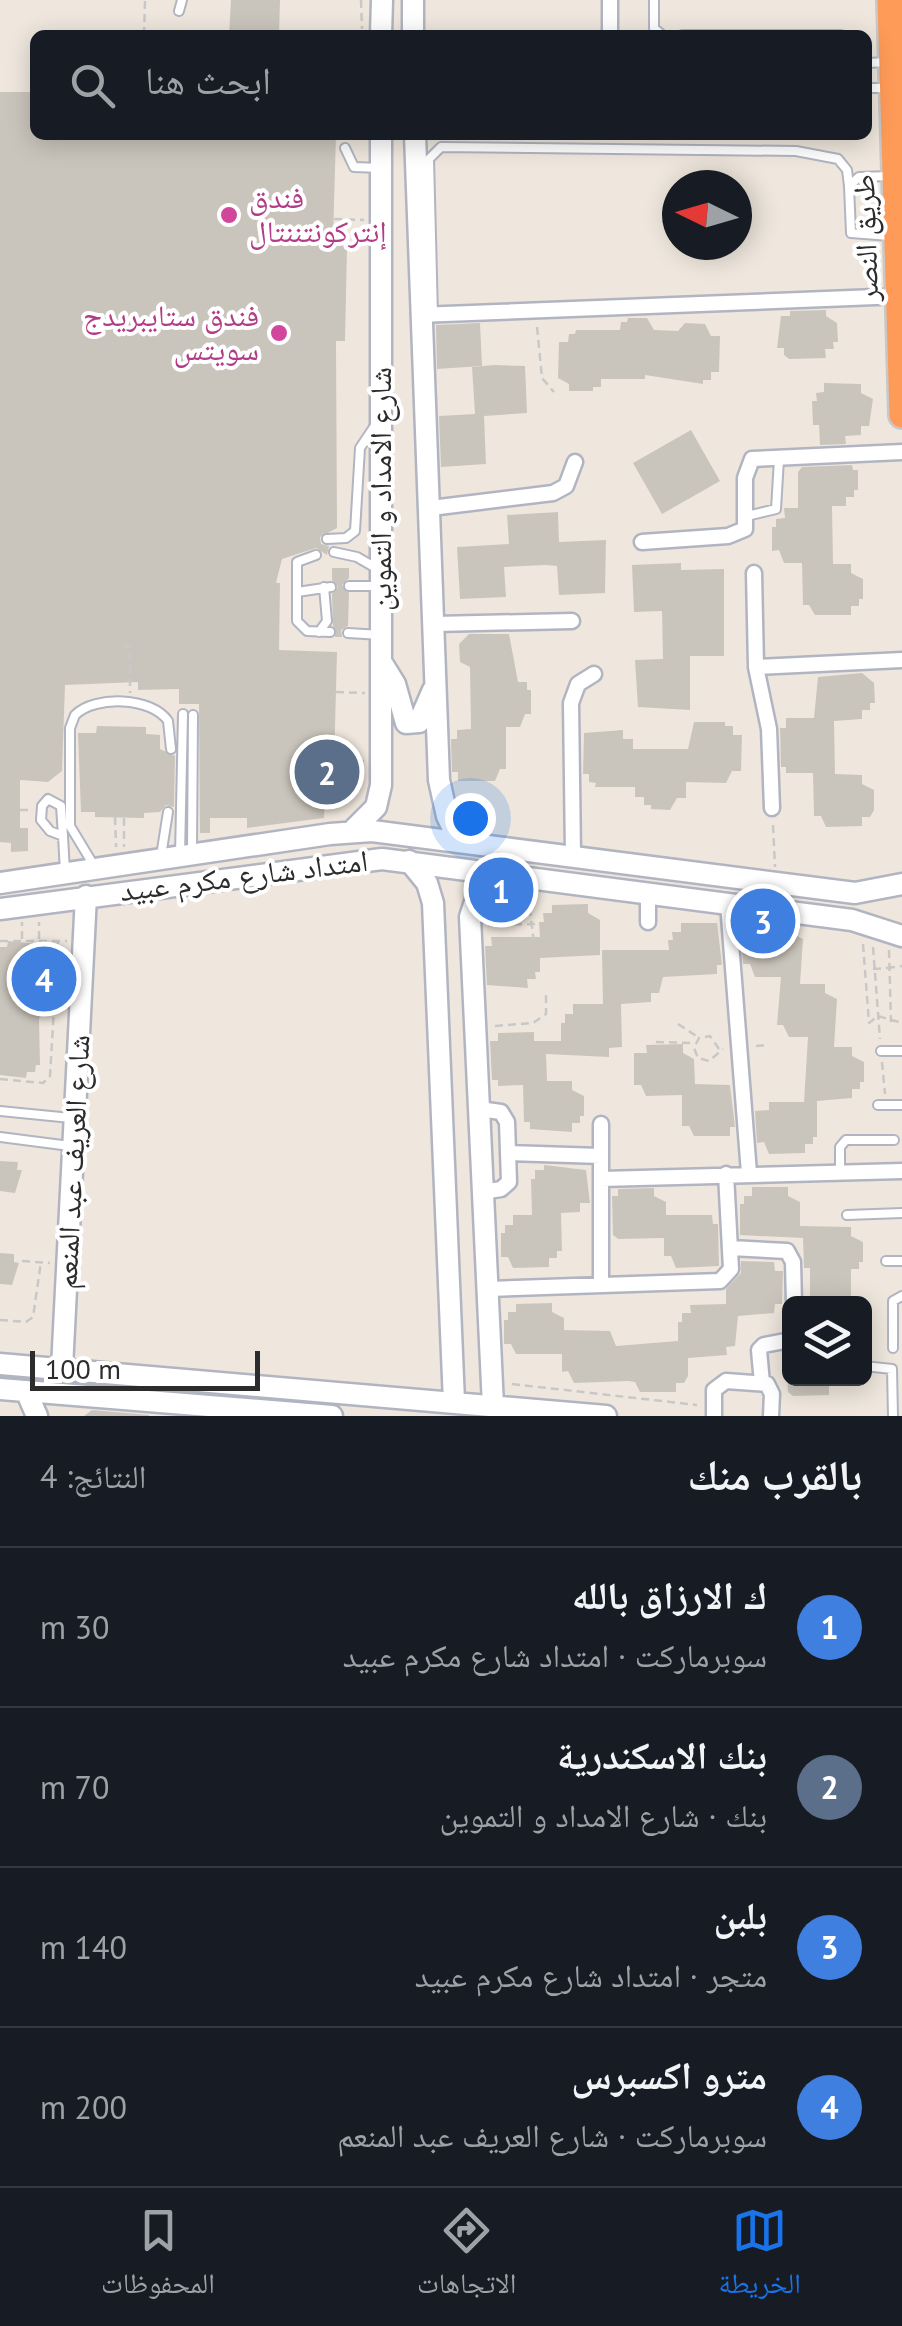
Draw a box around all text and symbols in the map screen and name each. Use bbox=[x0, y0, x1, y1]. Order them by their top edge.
search box bbox=[30, 30, 872, 140]
text: ابحث هنا bbox=[145, 55, 271, 104]
icon: search bbox=[65, 58, 120, 113]
north arrow bbox=[662, 170, 752, 260]
street label: طريق النصر bbox=[843, 174, 886, 303]
place label: فندق إنتركونتننتال bbox=[249, 177, 387, 251]
marker: فندق إنتركونتننتال bbox=[218, 204, 240, 226]
place label: فندق ستايبريدج سويتس bbox=[83, 295, 259, 368]
marker: فندق ستايبريدج سويتس bbox=[268, 322, 290, 344]
street label: شارع الامداد و التموين bbox=[360, 367, 400, 611]
pin: 2 bbox=[294, 734, 360, 810]
your location bbox=[445, 793, 496, 844]
street label: امتداد شارع مكرم عبيد bbox=[118, 840, 370, 910]
pin: 1 bbox=[468, 852, 534, 928]
pin: 3 bbox=[730, 884, 796, 958]
pin: 4 bbox=[12, 942, 76, 1016]
street label: شارع العريف عبد المنعم bbox=[45, 1034, 100, 1290]
map controls bbox=[782, 1296, 872, 1386]
button: layers bbox=[782, 1296, 872, 1386]
scale bar bbox=[30, 1346, 260, 1390]
text: 100 m bbox=[45, 1350, 121, 1387]
text: بالقرب منك bbox=[687, 1447, 862, 1502]
text: النتائج: 4 bbox=[40, 1455, 146, 1497]
text: ك الارزاق بالله bbox=[572, 1570, 767, 1619]
text: 30 m bbox=[40, 1606, 109, 1648]
text: 1 bbox=[820, 1606, 839, 1648]
text: سوبرماركت · امتداد شارع مكرم عبيد bbox=[343, 1634, 767, 1676]
text: بنك الاسكندرية bbox=[557, 1730, 767, 1779]
text: 70 m bbox=[40, 1766, 109, 1808]
text: 2 bbox=[820, 1766, 839, 1808]
text: بنك · شارع الامداد و التموين bbox=[440, 1794, 767, 1836]
text: بلبن bbox=[713, 1890, 767, 1939]
text: 140 m bbox=[40, 1926, 127, 1968]
text: 3 bbox=[820, 1926, 839, 1968]
text: متجر · امتداد شارع مكرم عبيد bbox=[415, 1954, 767, 1996]
text: مترو اكسبرس bbox=[571, 2050, 767, 2099]
text: 200 m bbox=[40, 2086, 127, 2128]
text: 4 bbox=[820, 2086, 839, 2128]
text: سوبرماركت · شارع العريف عبد المنعم bbox=[337, 2114, 767, 2156]
tab: المحفوظات bbox=[101, 2203, 215, 2311]
tab: الاتجاهات bbox=[417, 2203, 516, 2311]
tab: الخريطة bbox=[719, 2203, 801, 2311]

